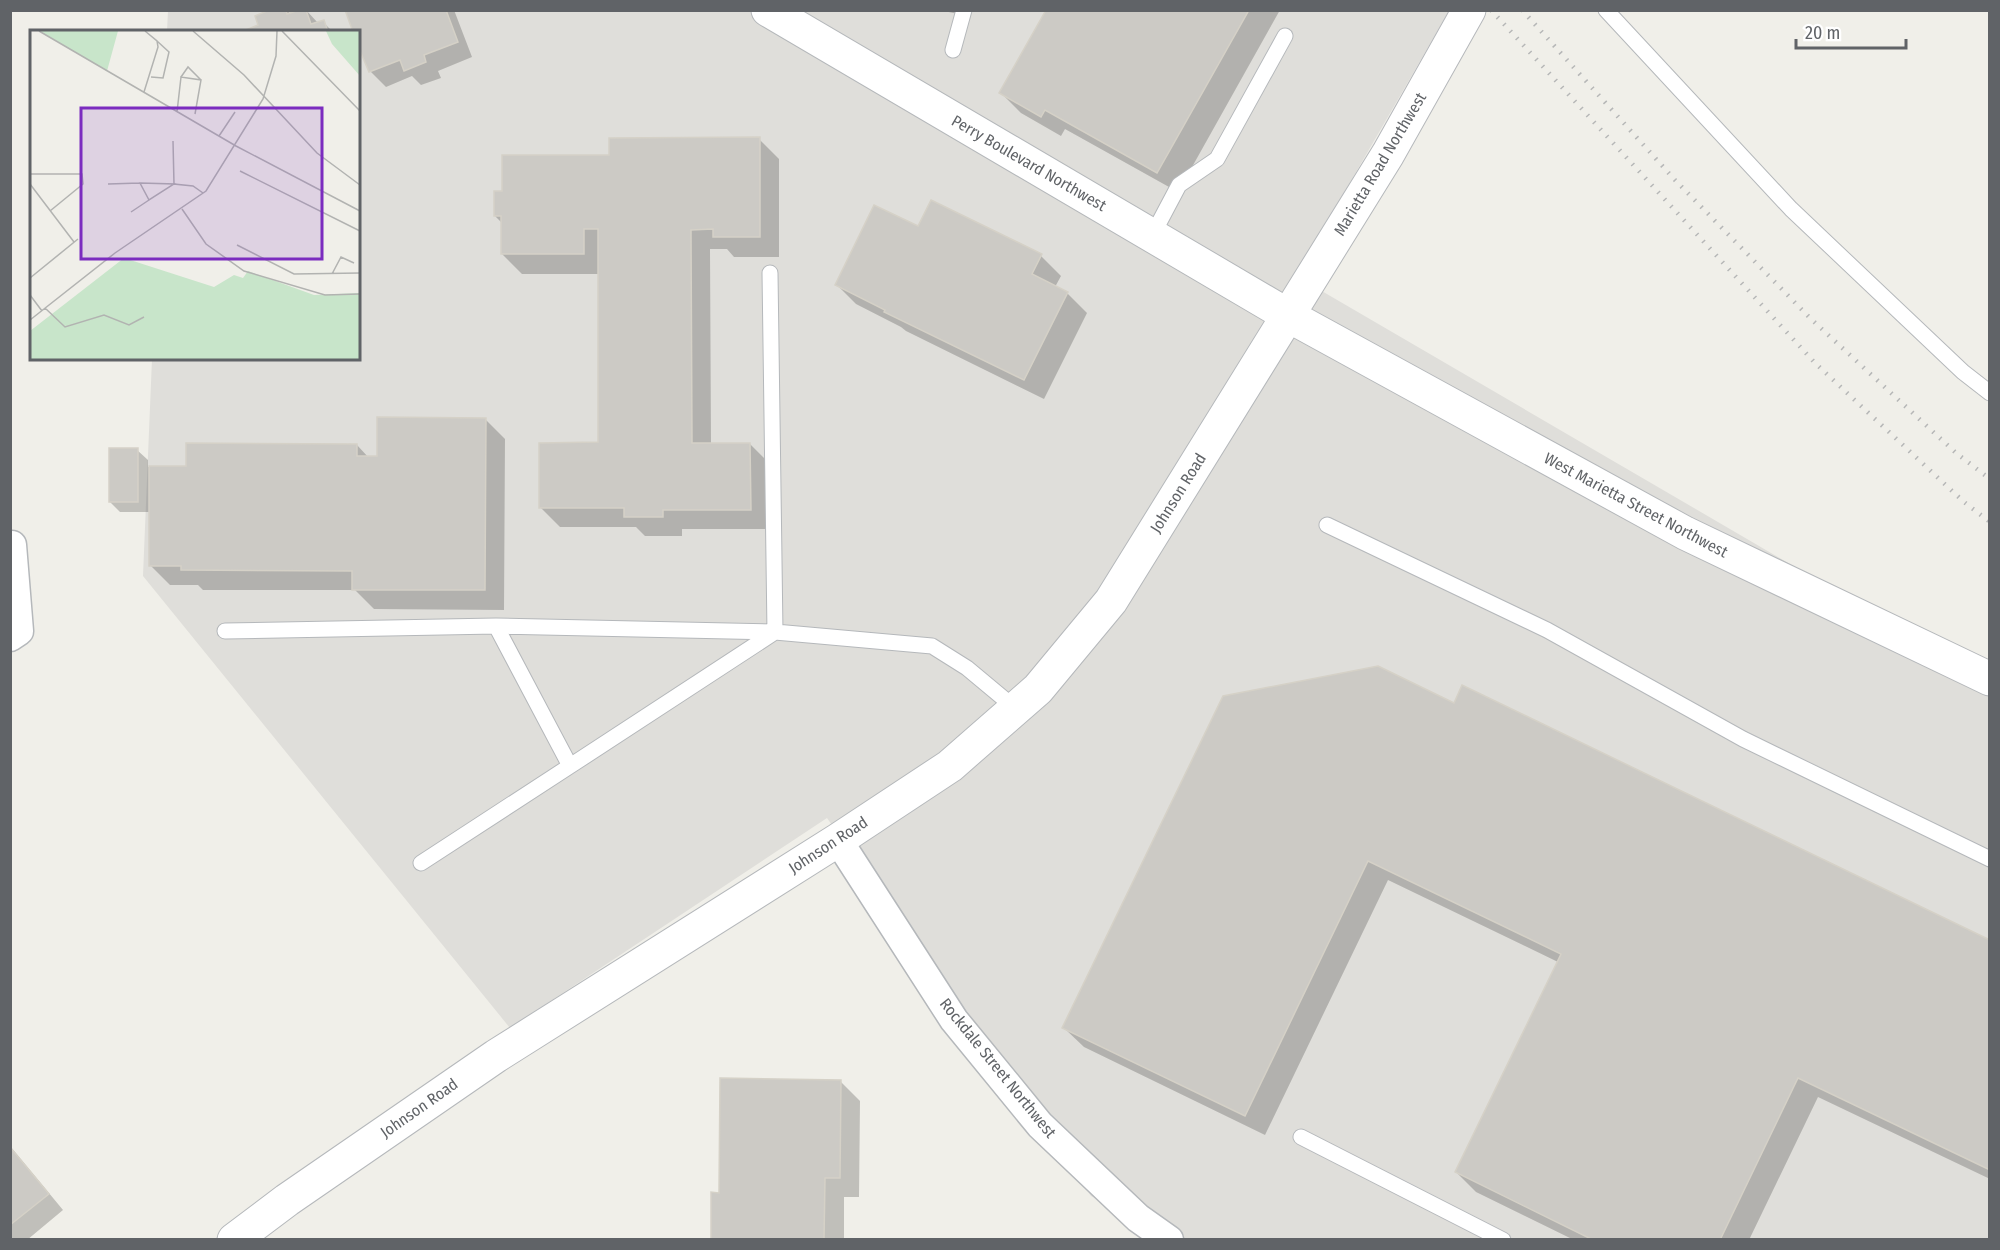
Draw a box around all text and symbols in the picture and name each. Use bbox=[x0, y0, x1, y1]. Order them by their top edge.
scale bar bbox=[1796, 12, 1906, 50]
text: 20 m bbox=[1805, 22, 1840, 44]
inset map bbox=[30, 30, 360, 360]
street label: Marietta Road Northwest bbox=[1330, 88, 1431, 239]
street label: Perry Boulevard Northwest bbox=[948, 111, 1110, 215]
street label: West Marietta Street Northwest bbox=[1541, 448, 1732, 562]
street label: Johnson Road bbox=[1146, 450, 1210, 536]
street label: Johnson Road bbox=[785, 812, 871, 878]
street label: Rockdale Street Northwest bbox=[936, 994, 1061, 1142]
street label: Johnson Road bbox=[377, 1074, 461, 1142]

